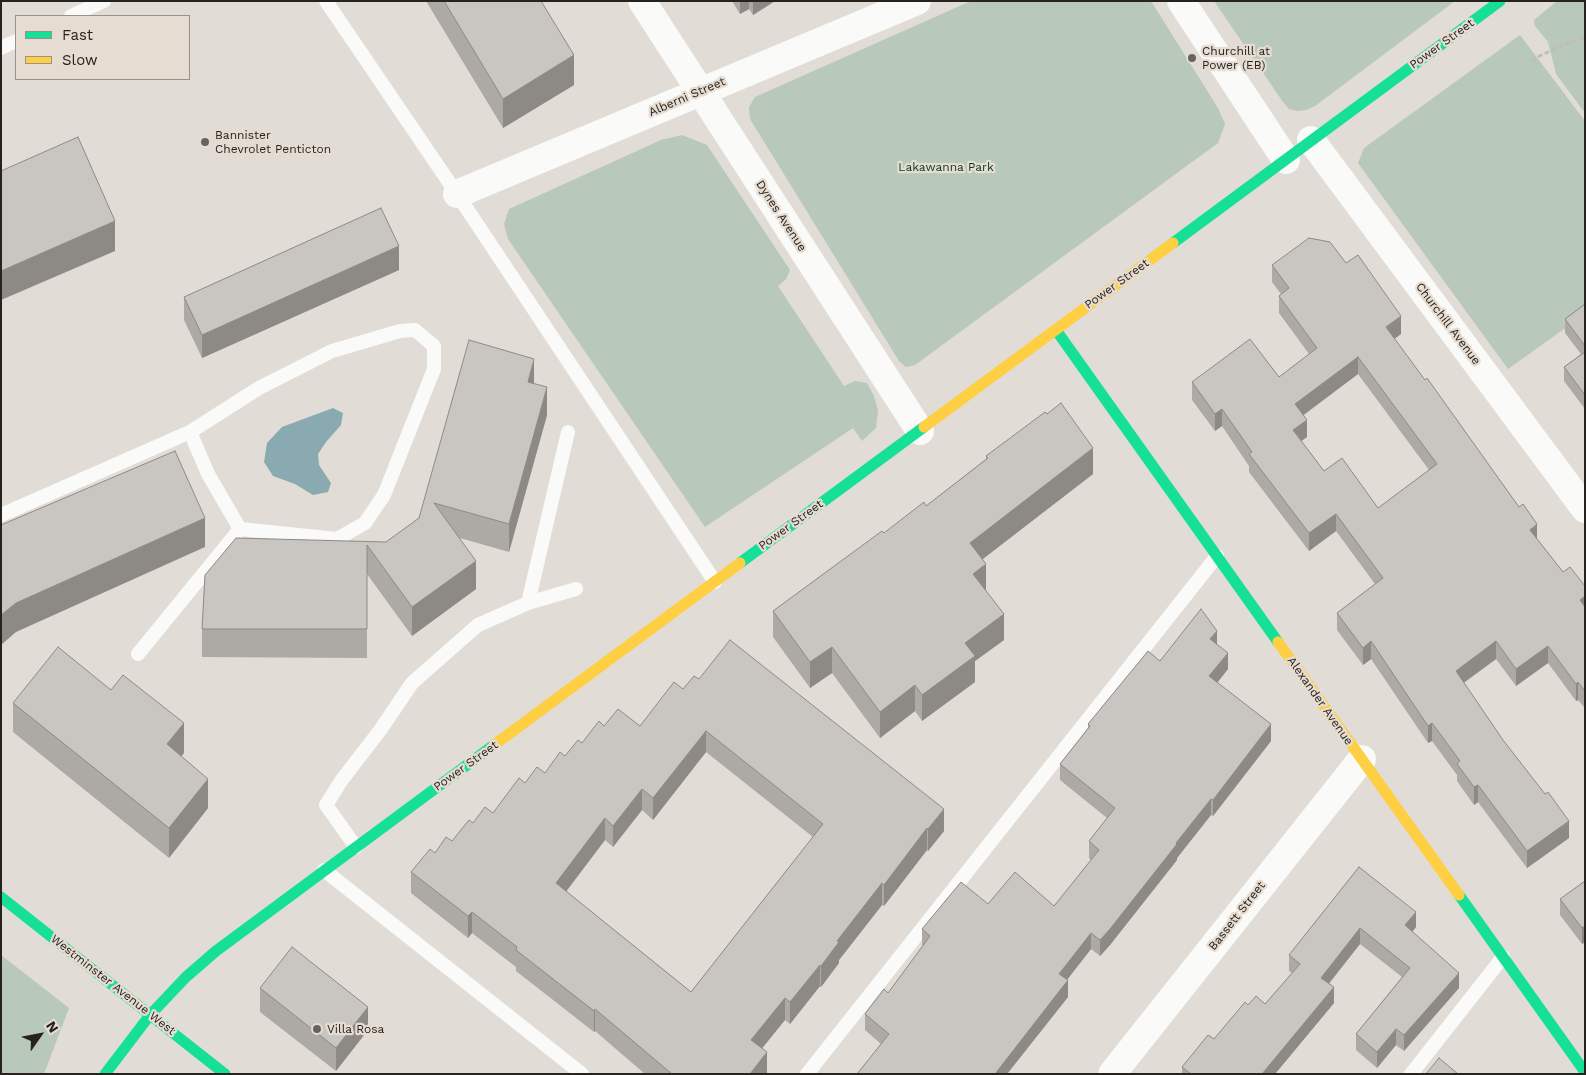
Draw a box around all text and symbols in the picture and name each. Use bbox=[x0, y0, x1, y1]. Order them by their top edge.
legend bbox=[15, 15, 190, 80]
street label: Power Street bbox=[1407, 16, 1477, 72]
text: Fast bbox=[62, 26, 93, 44]
place label: Churchill at Power (EB) bbox=[1202, 44, 1270, 72]
text: Slow bbox=[62, 51, 98, 69]
marker: Churchill at Power (EB) bbox=[1186, 52, 1198, 64]
street label: Alberni Street bbox=[647, 74, 727, 120]
place label: Bannister Chevrolet Penticton bbox=[215, 128, 331, 156]
marker: Bannister Chevrolet Penticton bbox=[199, 136, 211, 148]
park label: Lakawanna Park bbox=[898, 160, 994, 174]
street label: Dynes Avenue bbox=[753, 178, 809, 254]
street label: Power Street bbox=[1082, 256, 1152, 312]
street label: Churchill Avenue bbox=[1412, 280, 1484, 368]
street label: Power Street bbox=[756, 497, 826, 553]
street label: Alexander Avenue bbox=[1284, 654, 1356, 748]
street label: Power Street bbox=[431, 738, 501, 794]
street label: Bassett Street bbox=[1206, 879, 1268, 953]
street label: Westminster Avenue West bbox=[48, 932, 178, 1038]
north arrow bbox=[15, 1010, 65, 1060]
text: N bbox=[43, 1018, 62, 1036]
place label: Villa Rosa bbox=[327, 1022, 384, 1036]
marker: Villa Rosa bbox=[311, 1023, 323, 1035]

